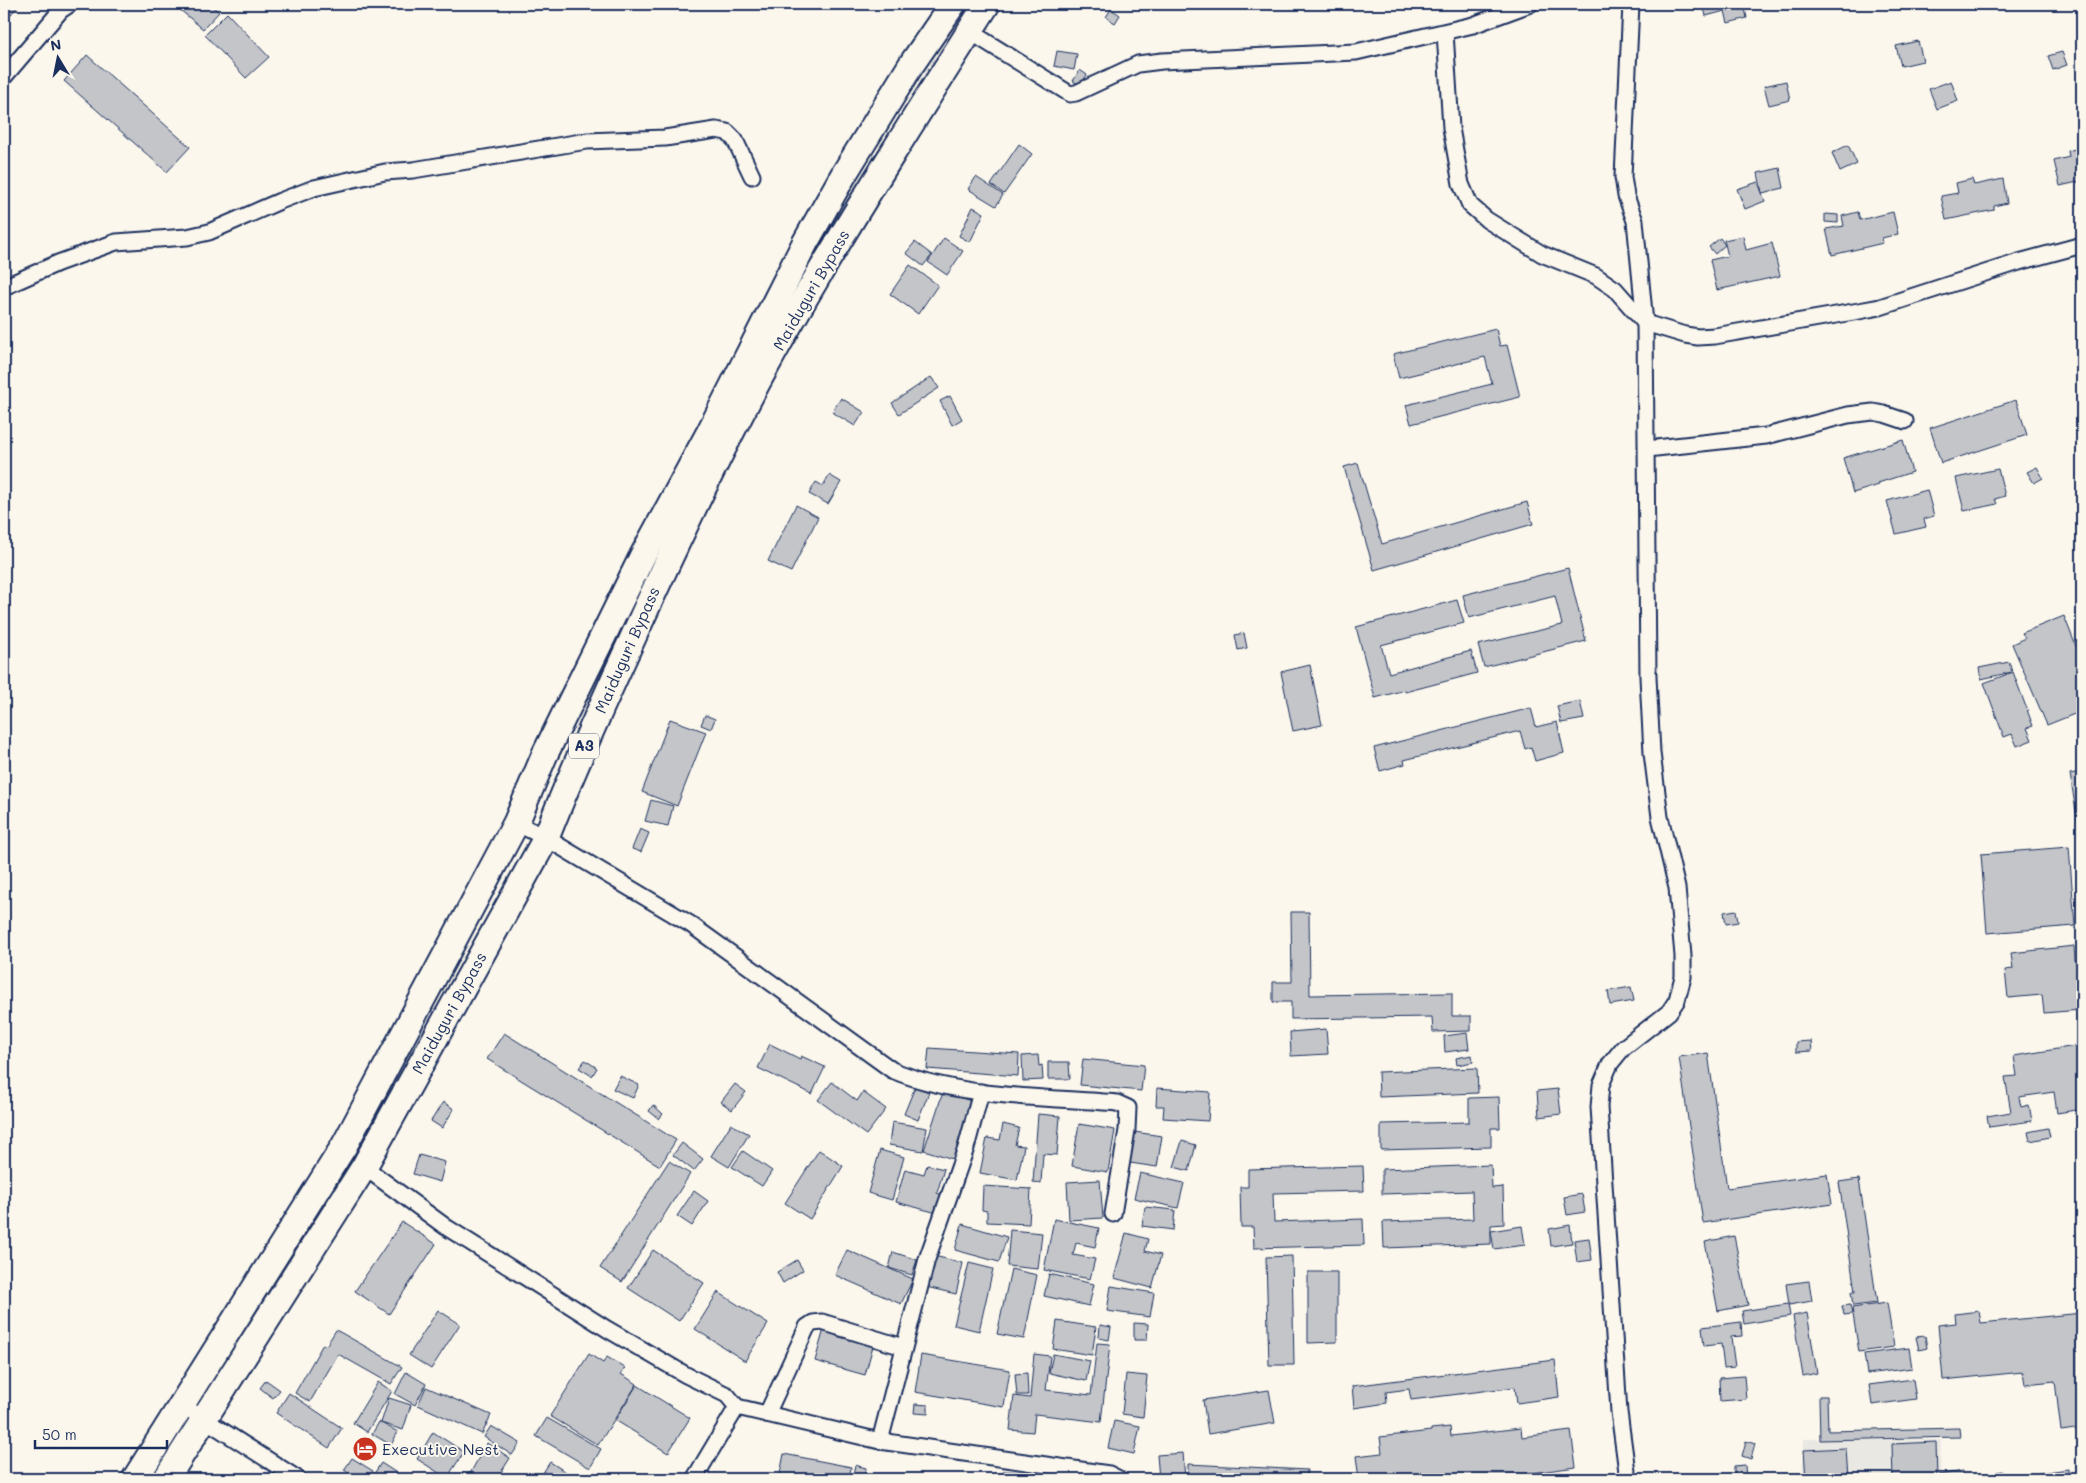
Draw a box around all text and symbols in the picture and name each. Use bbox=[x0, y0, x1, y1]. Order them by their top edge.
north arrow bbox=[32, 32, 82, 82]
text: N bbox=[49, 34, 63, 55]
street label: Maiduguri Bypass bbox=[767, 225, 854, 354]
street label: Maiduguri Bypass bbox=[589, 583, 664, 716]
road number: A3 bbox=[569, 734, 599, 758]
street label: Maiduguri Bypass bbox=[406, 948, 491, 1077]
scale bar bbox=[35, 1418, 168, 1450]
text: 50 m bbox=[42, 1424, 77, 1444]
hotel icon: Executive Nest bbox=[352, 1436, 378, 1462]
place label: Executive Nest bbox=[382, 1438, 499, 1459]

